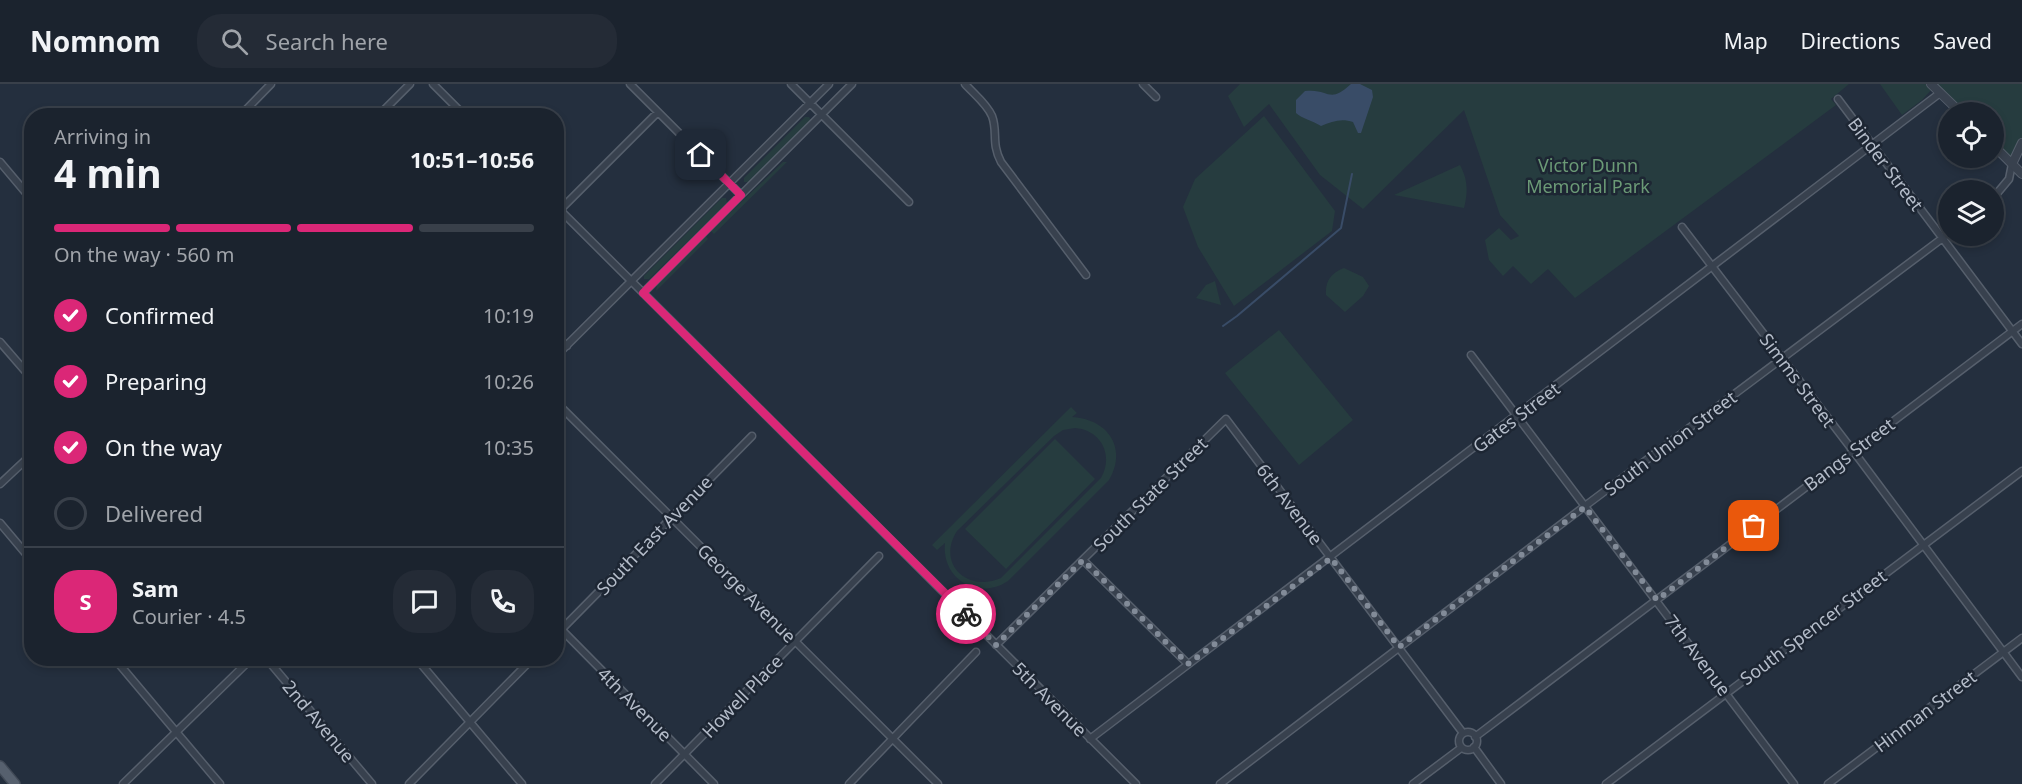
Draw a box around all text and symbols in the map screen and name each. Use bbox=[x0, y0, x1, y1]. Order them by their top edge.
search box bbox=[197, 14, 617, 68]
text: Nomnom bbox=[30, 22, 161, 60]
icon: search bbox=[218, 25, 251, 58]
text: Search here bbox=[266, 26, 388, 56]
text: Map bbox=[1724, 27, 1768, 55]
text: Directions bbox=[1801, 27, 1900, 55]
text: Saved bbox=[1933, 27, 1992, 55]
map controls bbox=[1938, 102, 2004, 246]
button: locate bbox=[1938, 102, 2004, 168]
street label: Binder Street bbox=[1843, 112, 1929, 216]
text: Arriving in bbox=[54, 123, 151, 150]
pin bbox=[675, 129, 726, 180]
icon: home bbox=[684, 138, 717, 171]
text: 10:51–10:56 bbox=[410, 144, 534, 174]
text: 4 min bbox=[54, 146, 161, 199]
park label: Victor Dunn Memorial Park bbox=[1526, 153, 1650, 198]
button: layers bbox=[1938, 180, 2004, 246]
text: On the way · 560 m bbox=[54, 241, 234, 268]
icon: check bbox=[54, 299, 87, 332]
text: Confirmed bbox=[105, 300, 215, 330]
text: 10:19 bbox=[483, 302, 534, 329]
street label: Simms Street bbox=[1755, 328, 1842, 432]
icon: check bbox=[54, 365, 87, 398]
text: Preparing bbox=[105, 366, 207, 396]
text: 10:26 bbox=[483, 368, 534, 395]
street label: Gates Street bbox=[1467, 376, 1565, 458]
street label: South Union Street bbox=[1599, 385, 1742, 501]
street label: Bangs Street bbox=[1799, 412, 1900, 496]
icon: check bbox=[54, 431, 87, 464]
street label: South State Street bbox=[1088, 431, 1213, 556]
text: On the way bbox=[105, 432, 222, 462]
text: 10:35 bbox=[483, 434, 534, 461]
street label: 6th Avenue bbox=[1252, 459, 1328, 549]
street label: South East Avenue bbox=[591, 470, 717, 600]
text: Delivered bbox=[105, 498, 203, 528]
pin bbox=[1728, 500, 1779, 551]
icon: bag bbox=[1737, 509, 1770, 542]
street label: George Avenue bbox=[692, 538, 802, 648]
street label: South Spencer Street bbox=[1735, 564, 1892, 690]
button: chat bbox=[393, 570, 456, 633]
button: phone bbox=[471, 570, 534, 633]
text: Sam bbox=[132, 573, 179, 603]
courier bbox=[936, 584, 996, 644]
text: S bbox=[79, 586, 92, 616]
icon: bike bbox=[950, 598, 983, 631]
text: Courier · 4.5 bbox=[132, 603, 246, 630]
street label: 7th Avenue bbox=[1660, 610, 1736, 700]
street label: Howell Place bbox=[696, 649, 788, 743]
street label: 5th Avenue bbox=[1008, 657, 1092, 741]
street label: 4th Avenue bbox=[593, 662, 677, 746]
street label: Hinman Street bbox=[1869, 664, 1981, 757]
street label: 2nd Avenue bbox=[278, 675, 360, 767]

